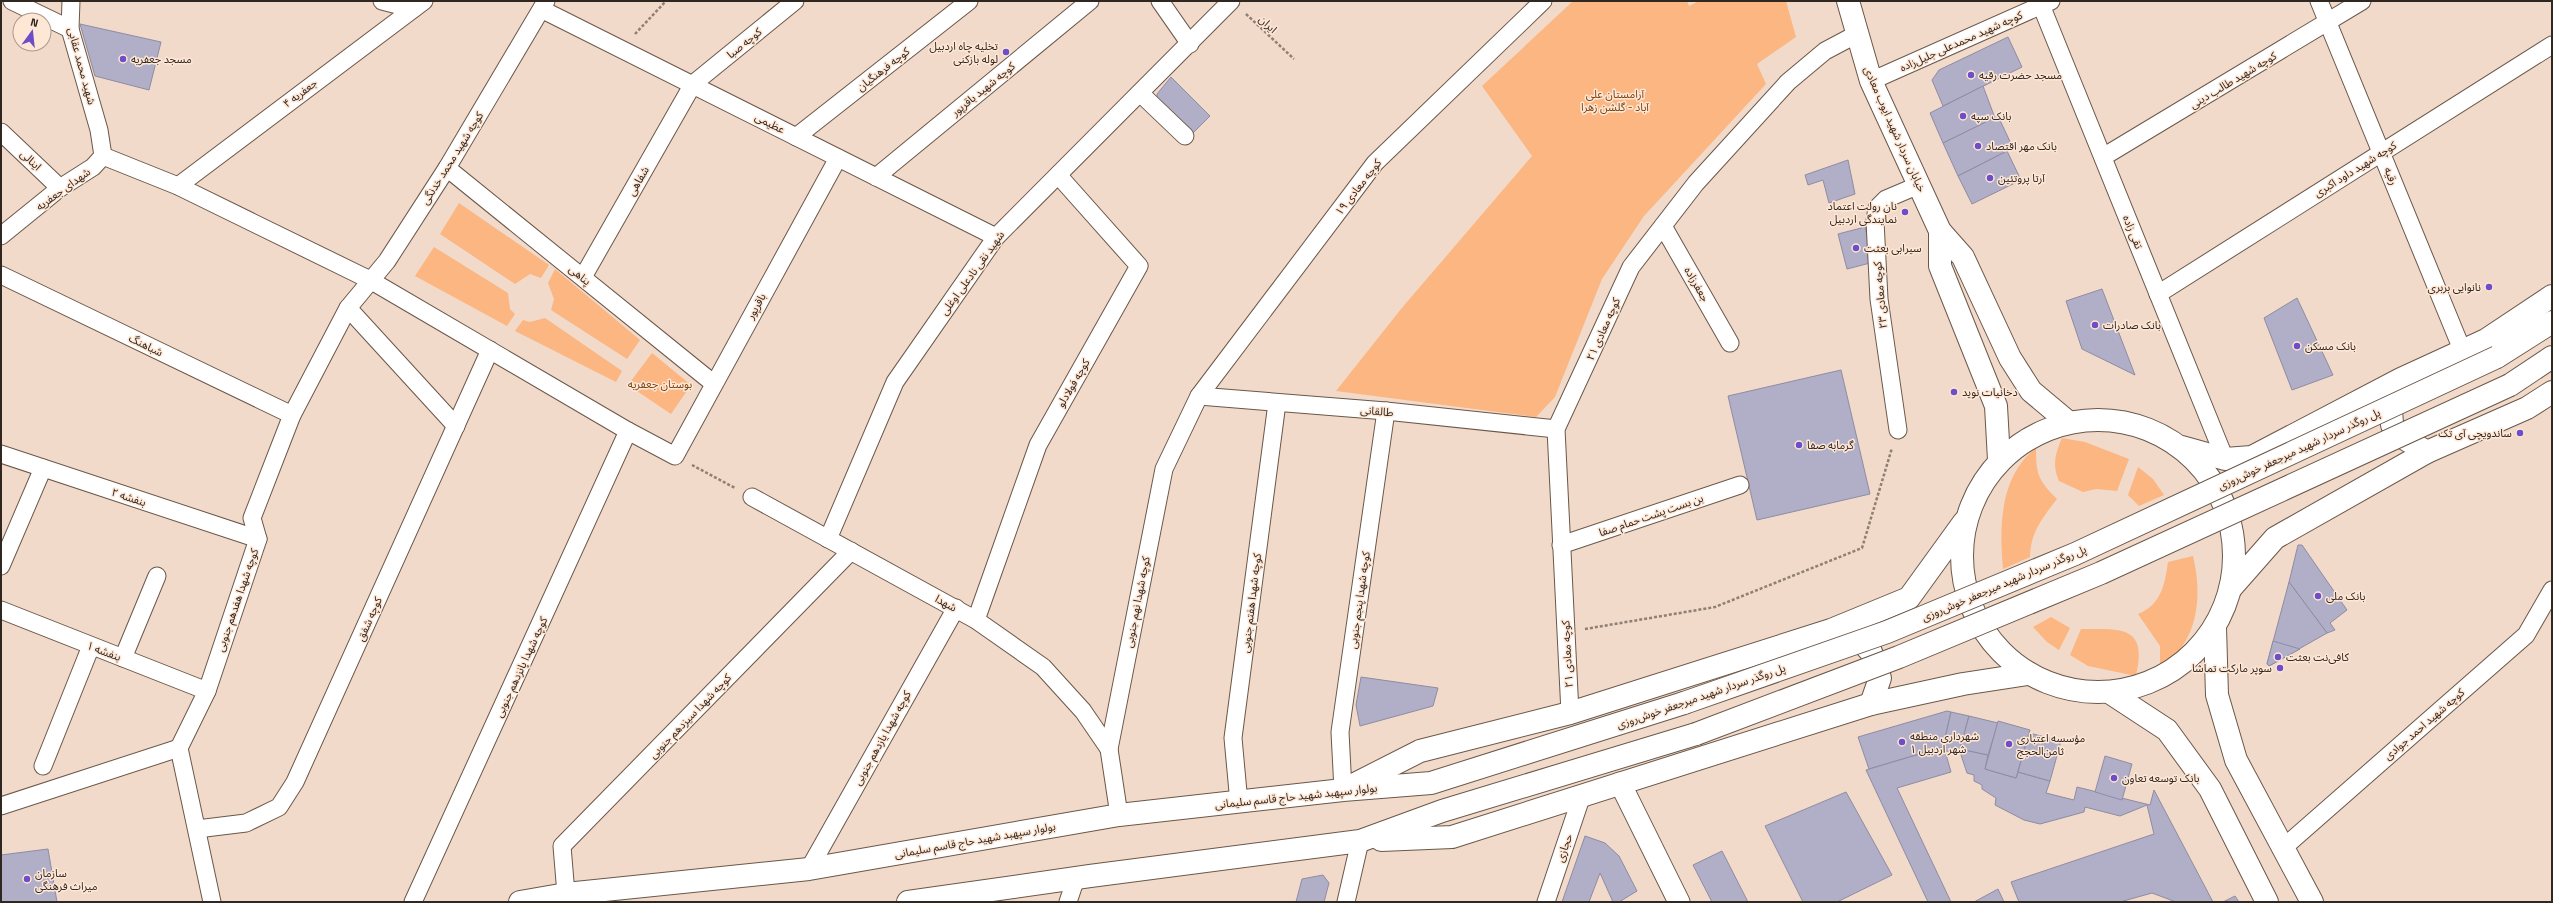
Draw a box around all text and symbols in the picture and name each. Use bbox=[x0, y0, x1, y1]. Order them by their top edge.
street label: کوچه شهید محمدعلی جلیل‌زاده bbox=[1897, 6, 2025, 75]
street label: ایران bbox=[1255, 11, 1281, 37]
north arrow bbox=[12, 12, 52, 52]
text: N bbox=[29, 14, 40, 31]
street label: کوچه صبا bbox=[723, 24, 765, 62]
street label: شهید محمد عقابی bbox=[64, 26, 100, 107]
place label: تخلیه چاه اردبیل لوله بازکنی bbox=[929, 38, 998, 67]
street label: کوچه فرهنگیان bbox=[853, 43, 913, 95]
marker: تخلیه چاه اردبیل لوله بازکنی bbox=[1001, 47, 1011, 57]
street label: کوچه شهید طالب دینی bbox=[2186, 47, 2280, 112]
place label: مسجد جعفریه bbox=[131, 51, 192, 67]
marker: مسجد جعفریه bbox=[118, 54, 128, 64]
street label: کوچه شهید باقرپور bbox=[947, 58, 1019, 121]
street label: خیابان سردار شهید ایوب معادی bbox=[1860, 64, 1930, 195]
place label: مسجد حضرت رقیه bbox=[1979, 67, 2062, 83]
marker: مسجد حضرت رقیه bbox=[1966, 70, 1976, 80]
street label: جعفریه ۴ bbox=[280, 75, 321, 111]
park label: آرامستان علی آباد - گلشن زهرا bbox=[1581, 86, 1650, 115]
street label: کوچه شهید محمد خدنگی bbox=[417, 108, 487, 208]
place label: بانک سپه bbox=[1971, 108, 2011, 124]
street label: عظیمی bbox=[752, 109, 788, 138]
marker: بانک سپه bbox=[1958, 111, 1968, 121]
street label: کوچه شهید داود اکبری bbox=[2311, 137, 2400, 201]
place label: بانک مهر اقتصاد bbox=[1986, 138, 2057, 154]
marker: بانک مهر اقتصاد bbox=[1973, 141, 1983, 151]
street label: اینالی bbox=[17, 146, 45, 174]
street label: کوچه معادی ۱۹ bbox=[1331, 155, 1385, 218]
street label: شفاهی bbox=[623, 163, 653, 199]
street label: شهدای جعفریه bbox=[32, 164, 94, 214]
street label: رقیه bbox=[2380, 165, 2402, 187]
place label: آرتا پروتئین bbox=[1998, 170, 2046, 186]
marker: آرتا پروتئین bbox=[1985, 173, 1995, 183]
place label: نان رولت اعتماد نمایندگی اردبیل bbox=[1828, 198, 1897, 227]
marker: نان رولت اعتماد نمایندگی اردبیل bbox=[1900, 207, 1910, 217]
street label: تقی زاده bbox=[2119, 213, 2147, 251]
street label: شهید نقی نادعلی اوغلی bbox=[936, 227, 1008, 318]
place label: سیرابی بعثت bbox=[1864, 240, 1922, 256]
marker: سیرابی بعثت bbox=[1851, 243, 1861, 253]
street label: کوچه معادی ۲۳ bbox=[1869, 260, 1891, 329]
street label: پناهی bbox=[565, 261, 595, 289]
street label: جعفرزاده bbox=[1681, 264, 1714, 305]
place label: نانوایی بربری bbox=[2428, 279, 2481, 295]
marker: نانوایی بربری bbox=[2484, 282, 2494, 292]
street label: باقرپور bbox=[742, 290, 770, 323]
street label: کوچه معادی ۲۱ bbox=[1582, 295, 1624, 363]
place label: بانک صادرات bbox=[2103, 317, 2161, 333]
marker: بانک صادرات bbox=[2090, 320, 2100, 330]
street label: شباهنگ bbox=[126, 330, 166, 360]
place label: بانک مسکن bbox=[2305, 338, 2356, 354]
marker: بانک مسکن bbox=[2292, 341, 2302, 351]
street label: کوچه فولادلو bbox=[1053, 355, 1094, 410]
park label: بوستان جعفریه bbox=[628, 376, 692, 392]
place label: دخانیات نوید bbox=[1962, 384, 2018, 400]
marker: دخانیات نوید bbox=[1949, 387, 1959, 397]
street label: طالقانی bbox=[1360, 402, 1394, 420]
street label: پل روگذر سردار شهید میرجعفر خوش‌روزی bbox=[2215, 404, 2383, 494]
place label: ساندویچی آی تک bbox=[2438, 425, 2512, 441]
marker: ساندویچی آی تک bbox=[2515, 428, 2525, 438]
place label: گرمابه صفا bbox=[1807, 437, 1854, 453]
marker: گرمابه صفا bbox=[1794, 440, 1804, 450]
street label: بنفشه ۲ bbox=[110, 484, 148, 510]
street label: بن بست پشت حمام صفا bbox=[1597, 490, 1705, 540]
street label: پل روگذر سردار شهید میرجعفر خوش‌روزی bbox=[1919, 541, 2089, 625]
street label: کوچه شهدا هفدهم جنوبی bbox=[212, 546, 263, 654]
street label: کوچه شهدا پنجم جنوبی bbox=[1344, 550, 1375, 650]
street label: کوچه شهدا هفتم جنوبی bbox=[1237, 552, 1266, 654]
street label: کوچه شهدا نهم جنوبی bbox=[1120, 555, 1155, 649]
place label: بانک ملی bbox=[2326, 588, 2365, 604]
street label: شهدا bbox=[932, 591, 960, 616]
marker: بانک ملی bbox=[2313, 591, 2323, 601]
street label: کوچه شفق bbox=[352, 594, 386, 644]
street label: کوچه شهدا پانزدهم جنوبی bbox=[491, 614, 552, 720]
street label: کوچه معادی ۲۱ bbox=[1557, 620, 1577, 688]
street label: بنفشه ۱ bbox=[85, 637, 124, 665]
place label: کافی‌نت بعثت bbox=[2286, 649, 2349, 665]
marker: کافی‌نت بعثت bbox=[2273, 652, 2283, 662]
street label: پل روگذر سردار شهید میرجعفر خوش‌روزی bbox=[1614, 660, 1788, 733]
place label: سوپر مارکت تماشا bbox=[2192, 660, 2272, 676]
marker: سوپر مارکت تماشا bbox=[2275, 663, 2285, 673]
street label: کوچه شهدا سیزدهم جنوبی bbox=[645, 670, 736, 763]
street label: کوچه شهید احمد جوادی bbox=[2380, 684, 2468, 764]
street label: کوچه شهدا یازدهم جنوبی bbox=[849, 687, 916, 789]
place label: شهرداری منطقه ۱ شهر اردبیل bbox=[1910, 728, 1979, 757]
place label: مؤسسه اعتباری ثامن‌الحجج bbox=[2017, 730, 2086, 759]
marker: شهرداری منطقه ۱ شهر اردبیل bbox=[1897, 737, 1907, 747]
marker: مؤسسه اعتباری ثامن‌الحجج bbox=[2004, 739, 2014, 749]
place label: بانک توسعه تعاون bbox=[2122, 770, 2200, 786]
marker: بانک توسعه تعاون bbox=[2109, 773, 2119, 783]
street label: بولوار سپهبد شهید حاج قاسم سلیمانی bbox=[1214, 780, 1378, 813]
street label: بولوار سپهبد شهید حاج قاسم سلیمانی bbox=[893, 818, 1057, 863]
street label: حجازی bbox=[1552, 831, 1576, 864]
place label: سازمان میراث فرهنگی bbox=[35, 865, 98, 894]
marker: سازمان میراث فرهنگی bbox=[22, 874, 32, 884]

